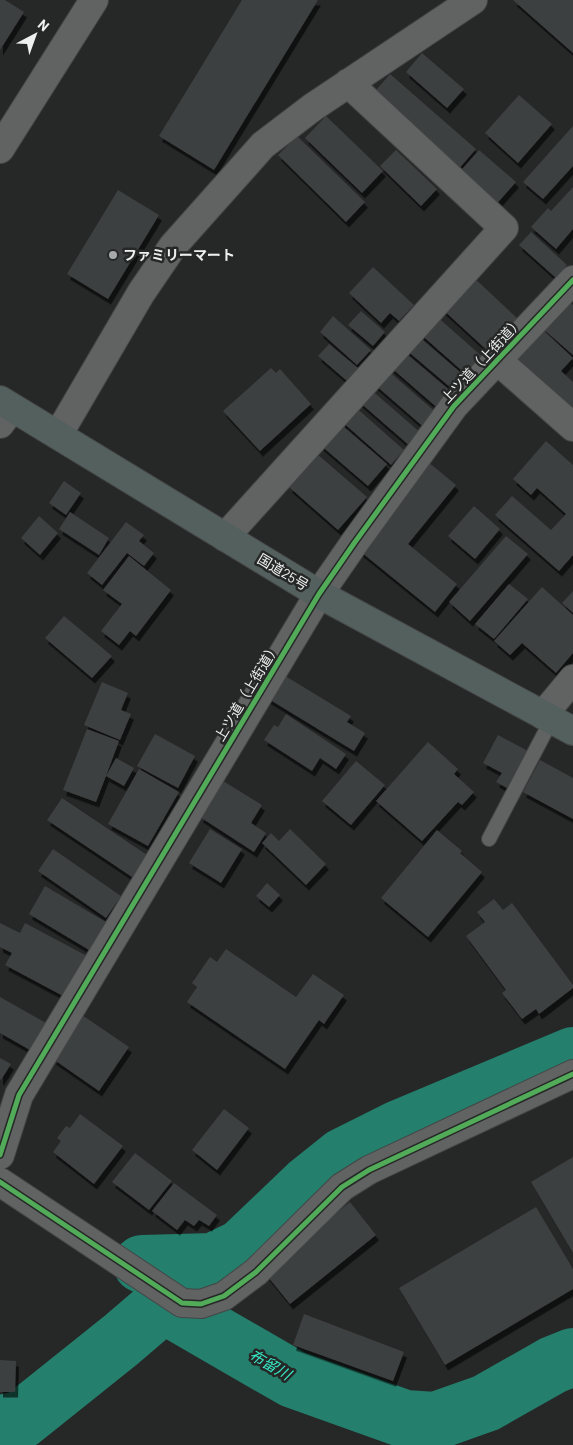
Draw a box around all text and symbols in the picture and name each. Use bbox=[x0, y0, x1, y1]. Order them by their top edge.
north arrow bbox=[10, 10, 60, 60]
text: N bbox=[35, 15, 53, 34]
place label: ファミリーマート bbox=[123, 246, 235, 263]
marker: ファミリーマート bbox=[107, 249, 119, 261]
street label: 上ツ道（上街道） bbox=[437, 313, 526, 406]
street label: 国道25号 bbox=[255, 550, 312, 593]
street label: 上ツ道（上街道） bbox=[210, 639, 283, 744]
water label: 布留川 bbox=[247, 1345, 296, 1384]

